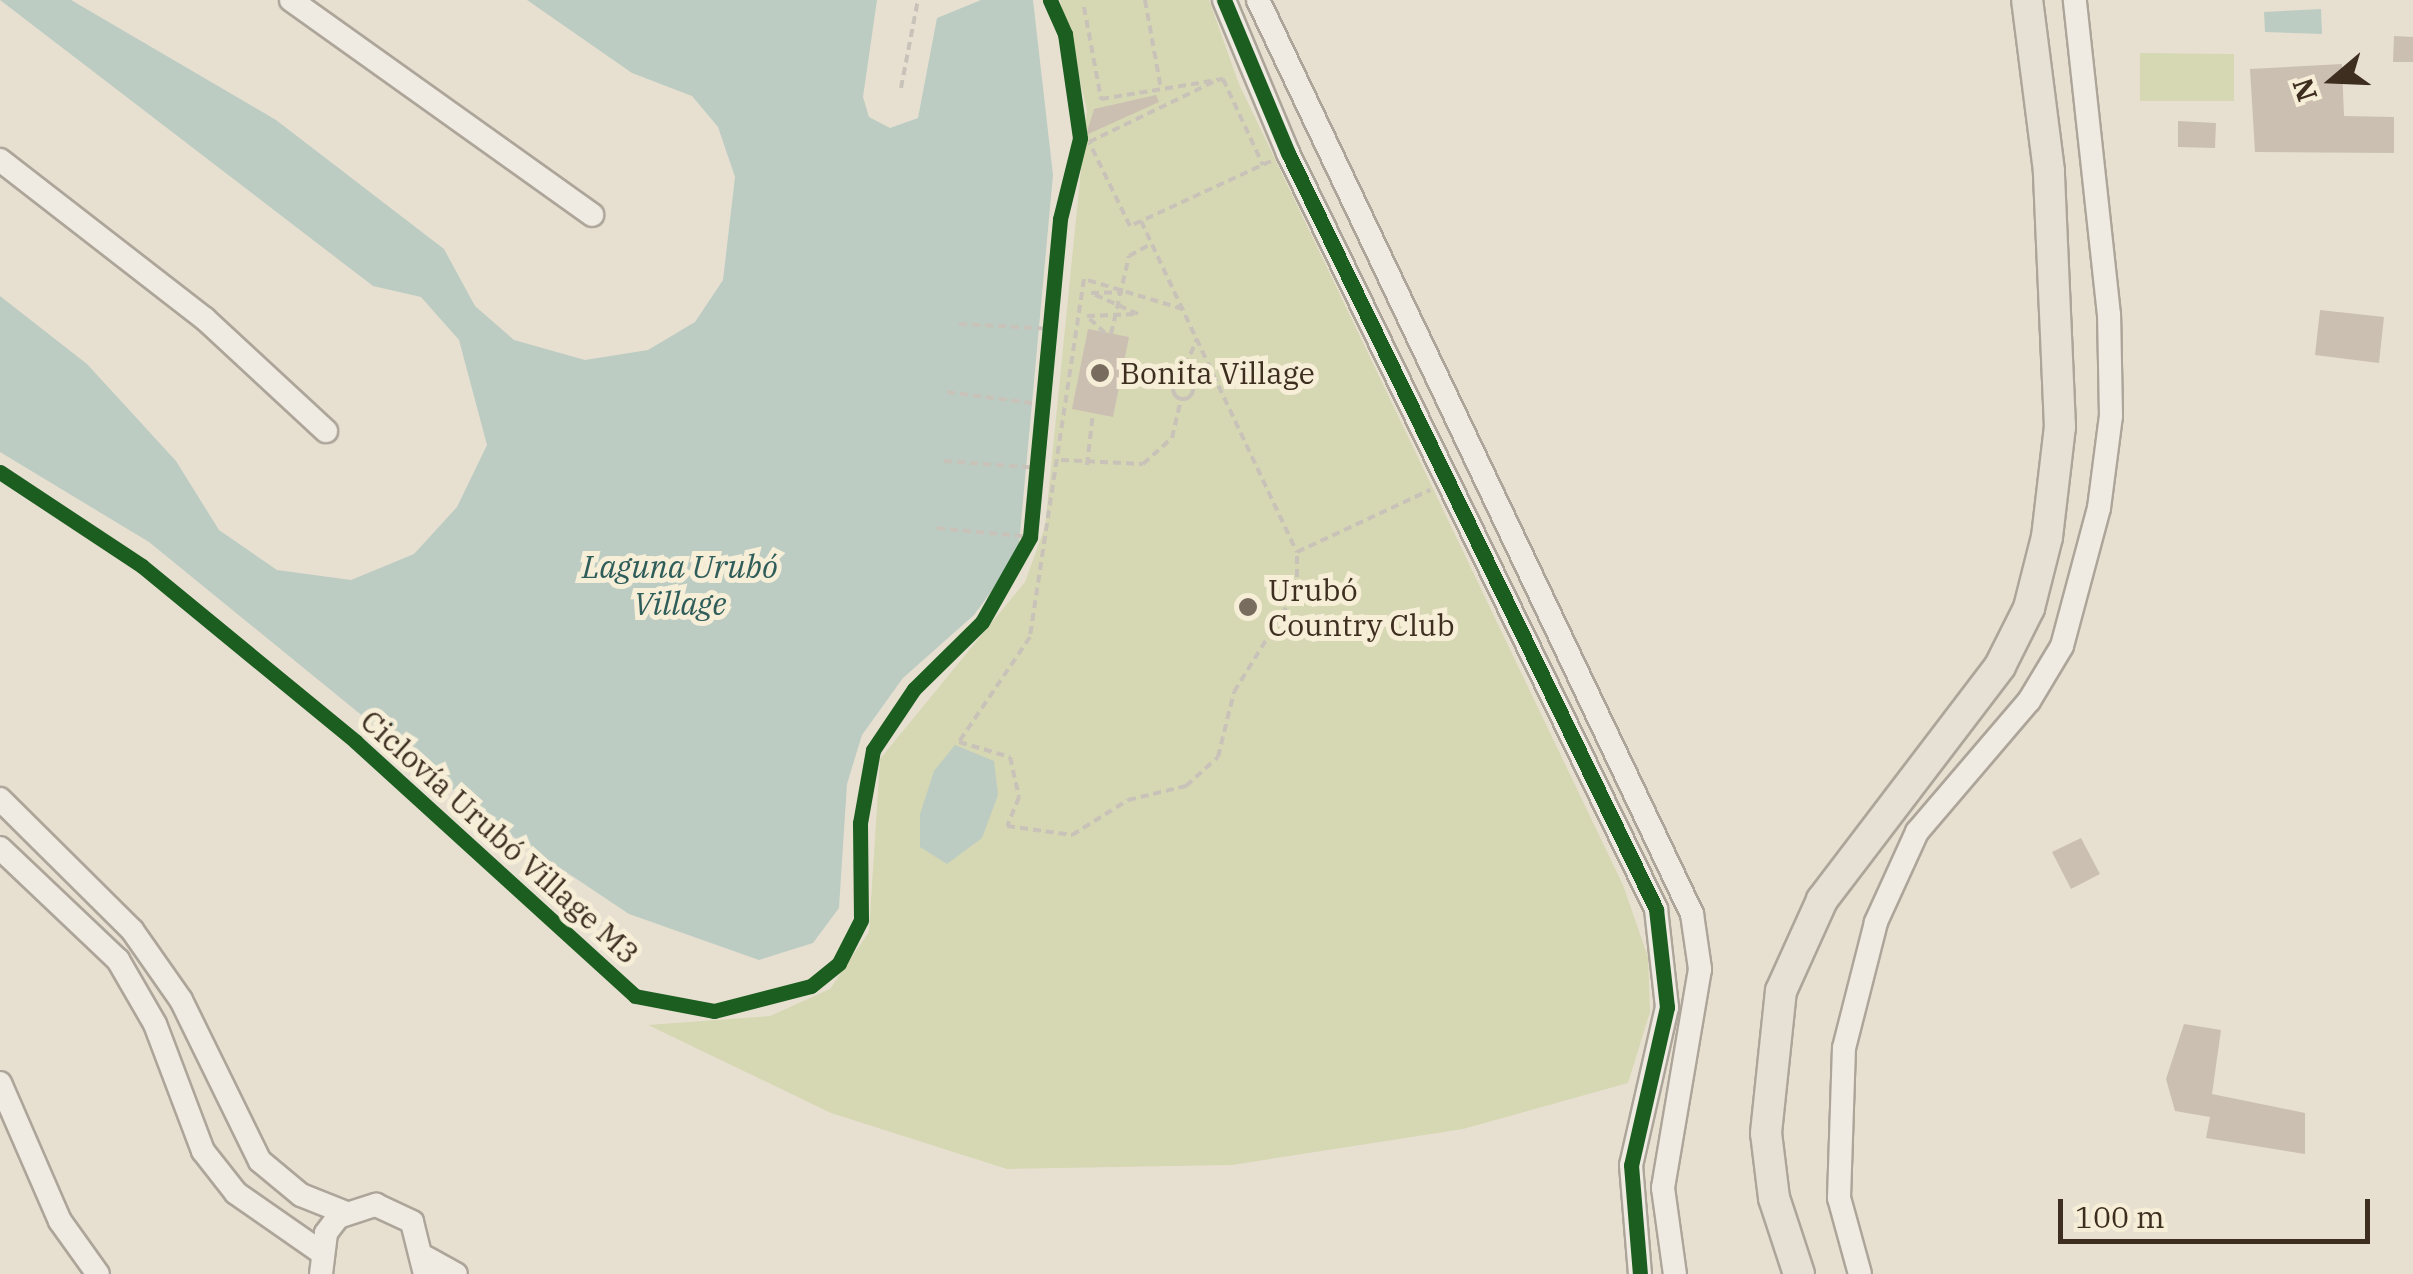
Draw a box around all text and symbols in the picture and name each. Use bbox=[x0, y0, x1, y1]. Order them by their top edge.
north arrow bbox=[2283, 30, 2383, 130]
text: N bbox=[2283, 73, 2325, 106]
place label: Bonita Village bbox=[1120, 355, 1315, 391]
marker: Bonita Village bbox=[1089, 362, 1111, 384]
water label: Laguna Urubó Village bbox=[582, 548, 778, 623]
place label: Urubó Country Club bbox=[1268, 572, 1455, 642]
marker: Urubó Country Club bbox=[1237, 596, 1259, 618]
street label: Ciclovía Urubó Village M3 bbox=[354, 703, 646, 971]
scale bar bbox=[2063, 1179, 2376, 1241]
text: 100 m bbox=[2075, 1197, 2165, 1236]

